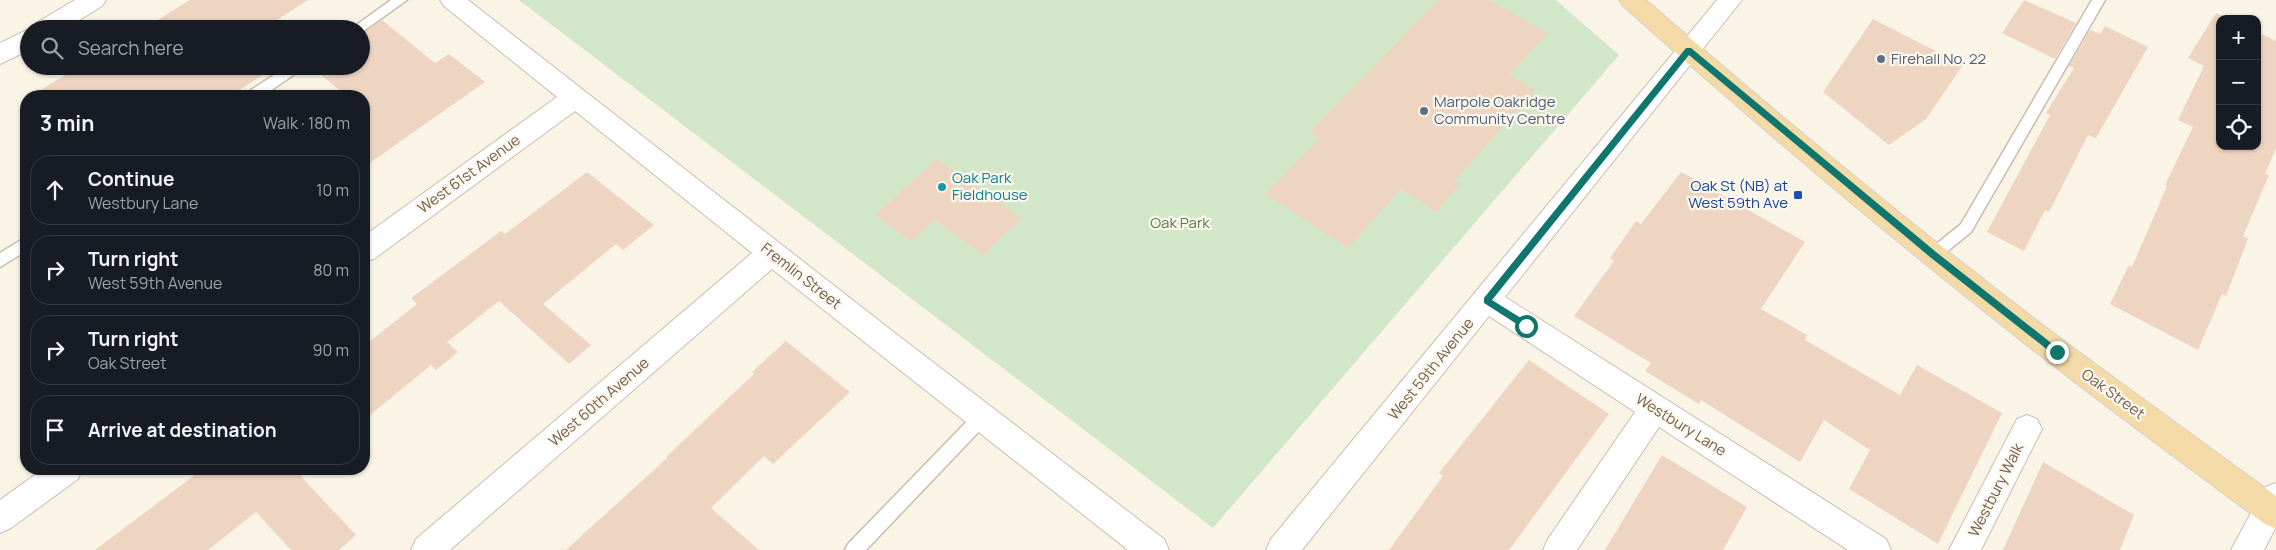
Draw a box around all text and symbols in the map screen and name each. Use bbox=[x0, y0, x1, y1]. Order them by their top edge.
map controls bbox=[2216, 15, 2261, 150]
button: + bbox=[2216, 15, 2261, 60]
search box bbox=[20, 20, 370, 75]
icon: search bbox=[38, 34, 66, 62]
text: Search here bbox=[78, 35, 184, 61]
place label: Firehall No. 22 bbox=[1891, 48, 1986, 69]
marker: Firehall No. 22 bbox=[1875, 53, 1887, 65]
button: − bbox=[2216, 60, 2261, 105]
place label: Marpole Oakridge Community Centre bbox=[1434, 91, 1566, 129]
marker: Marpole Oakridge Community Centre bbox=[1418, 105, 1430, 117]
button: locate bbox=[2216, 105, 2261, 150]
text: 3 min bbox=[40, 109, 94, 137]
text: Walk · 180 m bbox=[263, 112, 350, 134]
street label: West 61st Avenue bbox=[413, 129, 524, 218]
text: Continue bbox=[88, 166, 174, 192]
place label: Oak Park Fieldhouse bbox=[952, 167, 1028, 205]
place label: Oak St (NB) at West 59th Ave bbox=[1688, 175, 1788, 213]
icon: ahead bbox=[41, 176, 69, 204]
text: 10 m bbox=[316, 179, 349, 201]
marker: Oak Park Fieldhouse bbox=[936, 181, 948, 193]
marker: Oak St (NB) at West 59th Ave bbox=[1792, 189, 1804, 201]
text: Westbury Lane bbox=[88, 192, 198, 214]
park label: Oak Park bbox=[1150, 212, 1210, 233]
street label: Fremlin Street bbox=[757, 237, 846, 314]
text: Turn right bbox=[88, 246, 178, 272]
icon: right bbox=[41, 256, 69, 284]
text: 80 m bbox=[313, 259, 349, 281]
text: West 59th Avenue bbox=[88, 272, 222, 294]
street label: West 59th Avenue bbox=[1383, 313, 1479, 424]
route start bbox=[1515, 315, 1538, 338]
text: Turn right bbox=[88, 326, 178, 352]
icon: right bbox=[41, 336, 69, 364]
text: 90 m bbox=[313, 339, 349, 361]
route end bbox=[2046, 341, 2069, 364]
text: Oak Street bbox=[88, 352, 167, 374]
street label: West 60th Avenue bbox=[544, 352, 653, 451]
street label: Oak Street bbox=[2077, 363, 2149, 424]
street label: Westbury Lane bbox=[1632, 388, 1731, 461]
icon: arrive bbox=[41, 416, 69, 444]
text: Arrive at destination bbox=[88, 417, 277, 443]
street label: Westbury Walk bbox=[1963, 439, 2028, 540]

